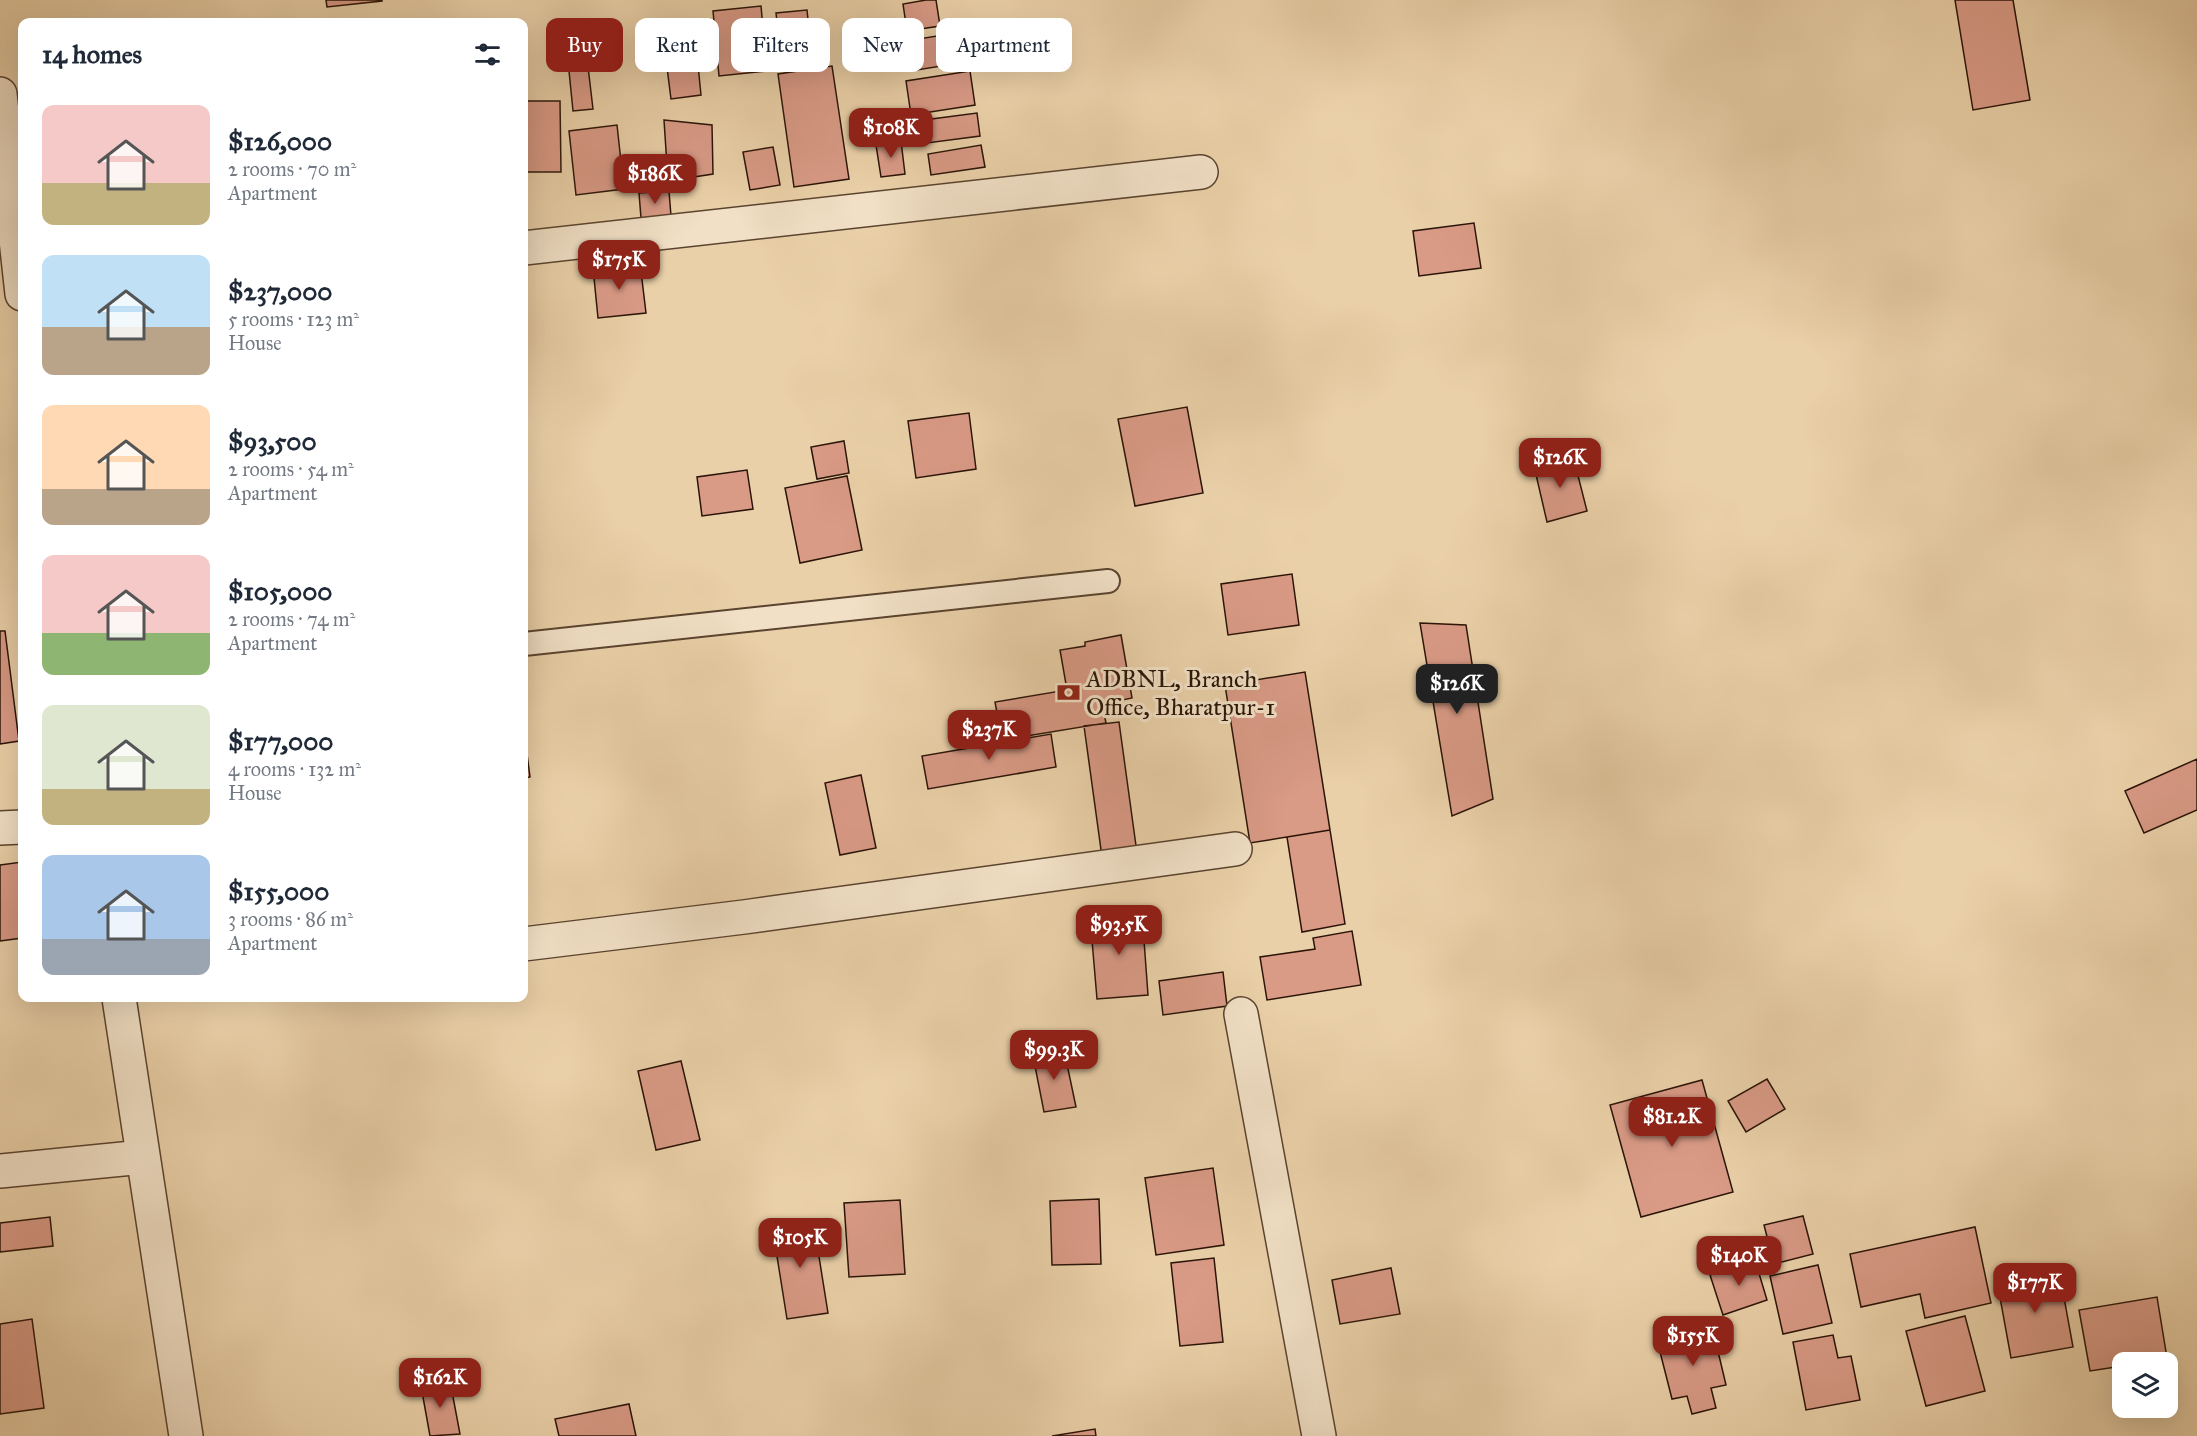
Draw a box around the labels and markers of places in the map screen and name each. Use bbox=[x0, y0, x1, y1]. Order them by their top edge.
pin: $108K bbox=[849, 108, 933, 159]
pin: $186K bbox=[613, 154, 697, 205]
pin: $175K bbox=[577, 240, 661, 291]
pin: $126K bbox=[1518, 438, 1602, 489]
place label: ADBNL, Branch Office, Bharatpur-1 bbox=[1085, 664, 1275, 722]
pin: $126K bbox=[1415, 664, 1499, 715]
bank icon: ADBNL, Branch Office, Bharatpur-1 bbox=[1055, 680, 1081, 706]
pin: $237K bbox=[947, 710, 1031, 761]
pin: $93.5K bbox=[1070, 905, 1168, 956]
pin: $99.3K bbox=[1005, 1030, 1103, 1081]
pin: $81.2K bbox=[1623, 1097, 1721, 1148]
pin: $105K bbox=[758, 1218, 842, 1269]
pin: $140K bbox=[1697, 1236, 1781, 1287]
pin: $177K bbox=[1993, 1263, 2077, 1314]
pin: $155K bbox=[1651, 1316, 1735, 1367]
pin: $162K bbox=[398, 1358, 482, 1409]

